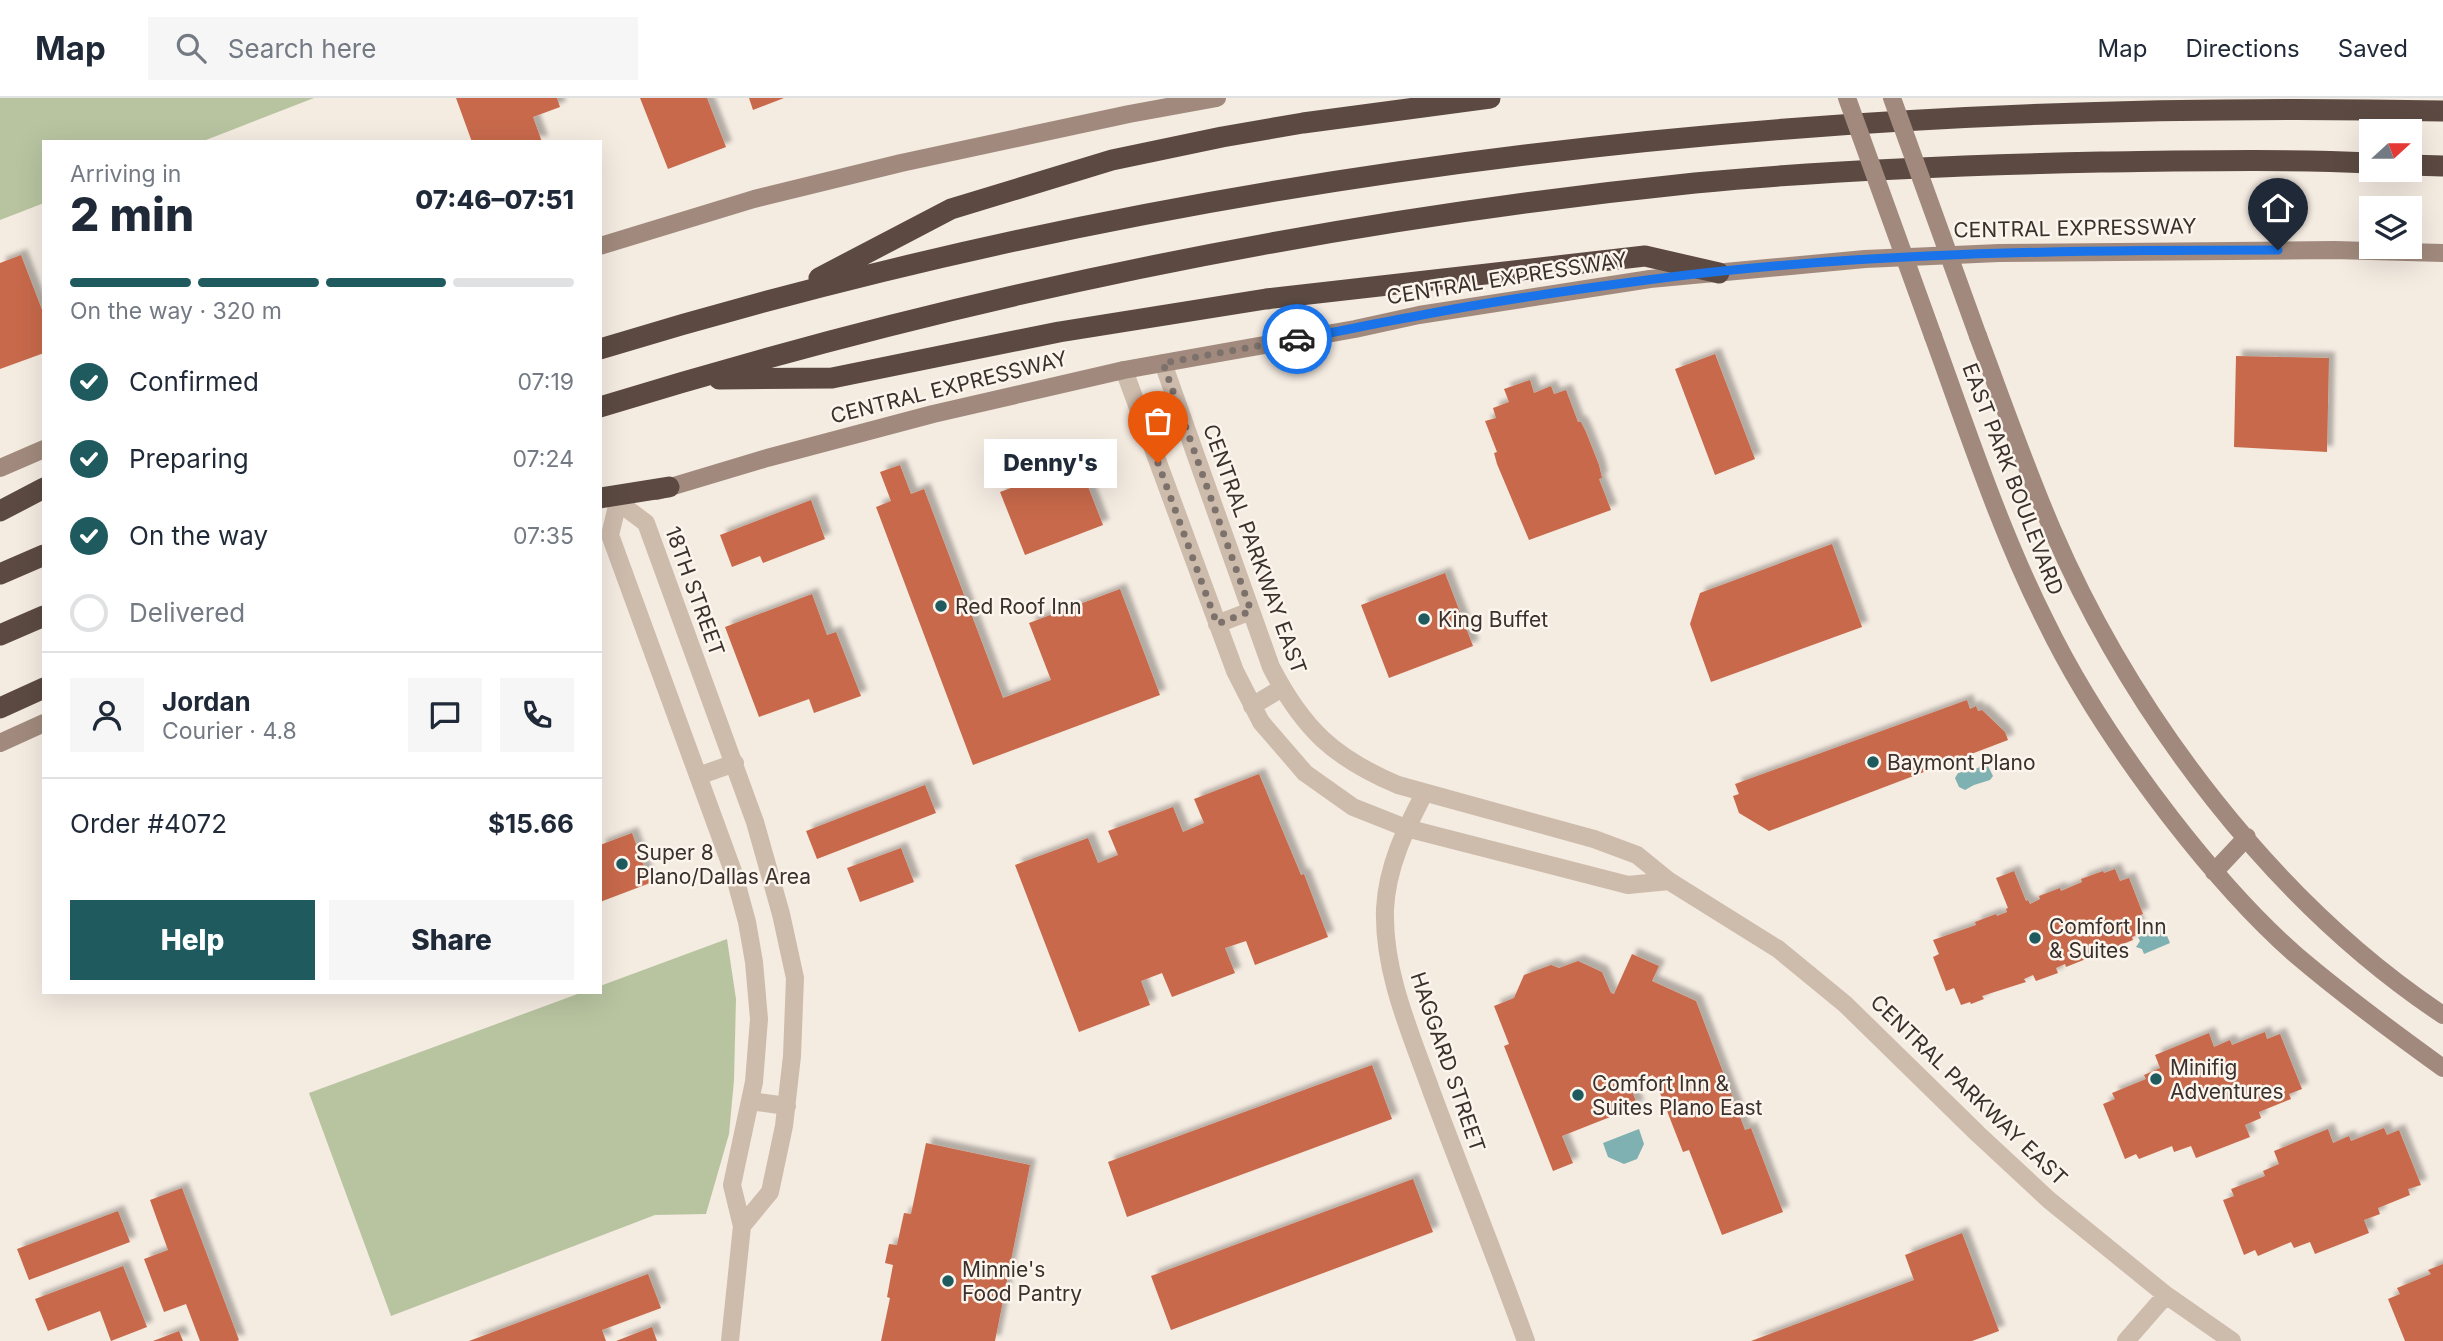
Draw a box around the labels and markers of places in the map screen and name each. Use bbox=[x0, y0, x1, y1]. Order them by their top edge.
pin bbox=[2248, 178, 2308, 250]
pin bbox=[1128, 391, 1188, 463]
callout: Denny's bbox=[983, 438, 1116, 488]
place label: Red Roof Inn bbox=[955, 594, 1082, 619]
marker: Red Roof Inn bbox=[933, 598, 949, 614]
place label: King Buffet bbox=[1438, 607, 1548, 632]
marker: King Buffet bbox=[1416, 611, 1432, 627]
place label: Baymont Plano bbox=[1887, 750, 2036, 775]
marker: Baymont Plano bbox=[1865, 754, 1881, 770]
place label: Super 8 Plano/Dallas Area bbox=[636, 840, 811, 889]
marker: Super 8 Plano/Dallas Area bbox=[614, 856, 630, 872]
place label: Comfort Inn & Suites bbox=[2049, 914, 2167, 963]
marker: Comfort Inn & Suites bbox=[2027, 930, 2043, 946]
place label: Minifig Adventures bbox=[2170, 1055, 2284, 1104]
place label: Comfort Inn & Suites Plano East bbox=[1592, 1071, 1763, 1120]
marker: Minifig Adventures bbox=[2148, 1071, 2164, 1087]
marker: Comfort Inn & Suites Plano East bbox=[1570, 1087, 1586, 1103]
place label: Minnie's Food Pantry bbox=[962, 1257, 1082, 1306]
marker: Minnie's Food Pantry bbox=[940, 1273, 956, 1289]

